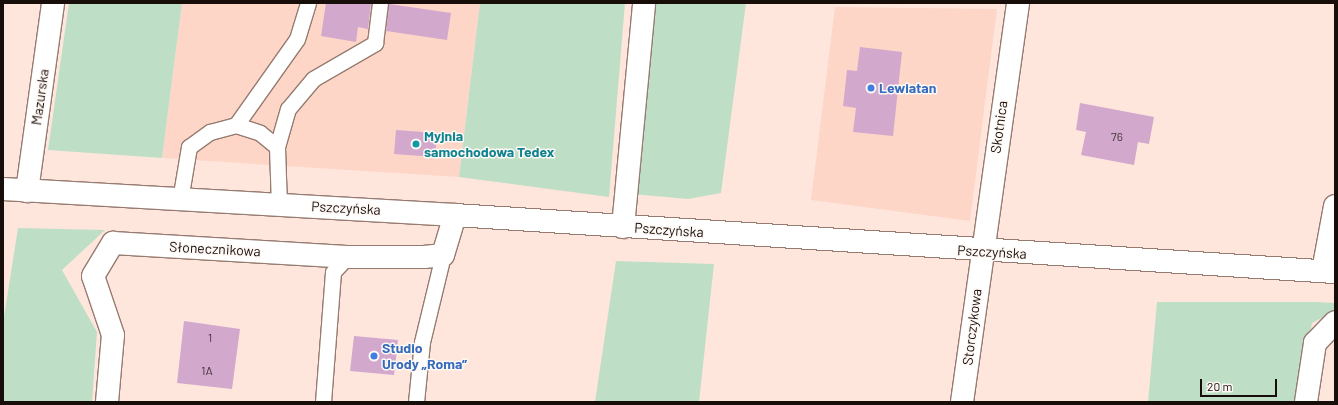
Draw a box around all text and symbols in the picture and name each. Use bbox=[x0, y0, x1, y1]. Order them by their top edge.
street label: Mazurska bbox=[28, 68, 52, 126]
place label: Lewiatan bbox=[879, 80, 936, 96]
marker: Lewiatan bbox=[866, 83, 876, 93]
street label: Skotnica bbox=[987, 100, 1011, 154]
place label: Myjnia samochodowa Tedex bbox=[424, 128, 554, 160]
house number: 76 bbox=[1111, 130, 1123, 144]
marker: Myjnia samochodowa Tedex bbox=[411, 139, 421, 149]
street label: Pszczyńska bbox=[311, 198, 381, 218]
street label: Pszczyńska bbox=[634, 219, 704, 241]
street label: Słonecznikowa bbox=[169, 238, 261, 260]
street label: Pszczyńska bbox=[957, 242, 1027, 262]
street label: Storczykowa bbox=[959, 288, 985, 366]
house number: 1 bbox=[208, 331, 212, 345]
place label: Studio Urody „Roma” bbox=[382, 340, 467, 372]
marker: Studio Urody „Roma” bbox=[369, 351, 379, 361]
house number: 1A bbox=[201, 364, 213, 378]
scale bar bbox=[1202, 371, 1279, 397]
text: 20 m bbox=[1207, 379, 1233, 393]

